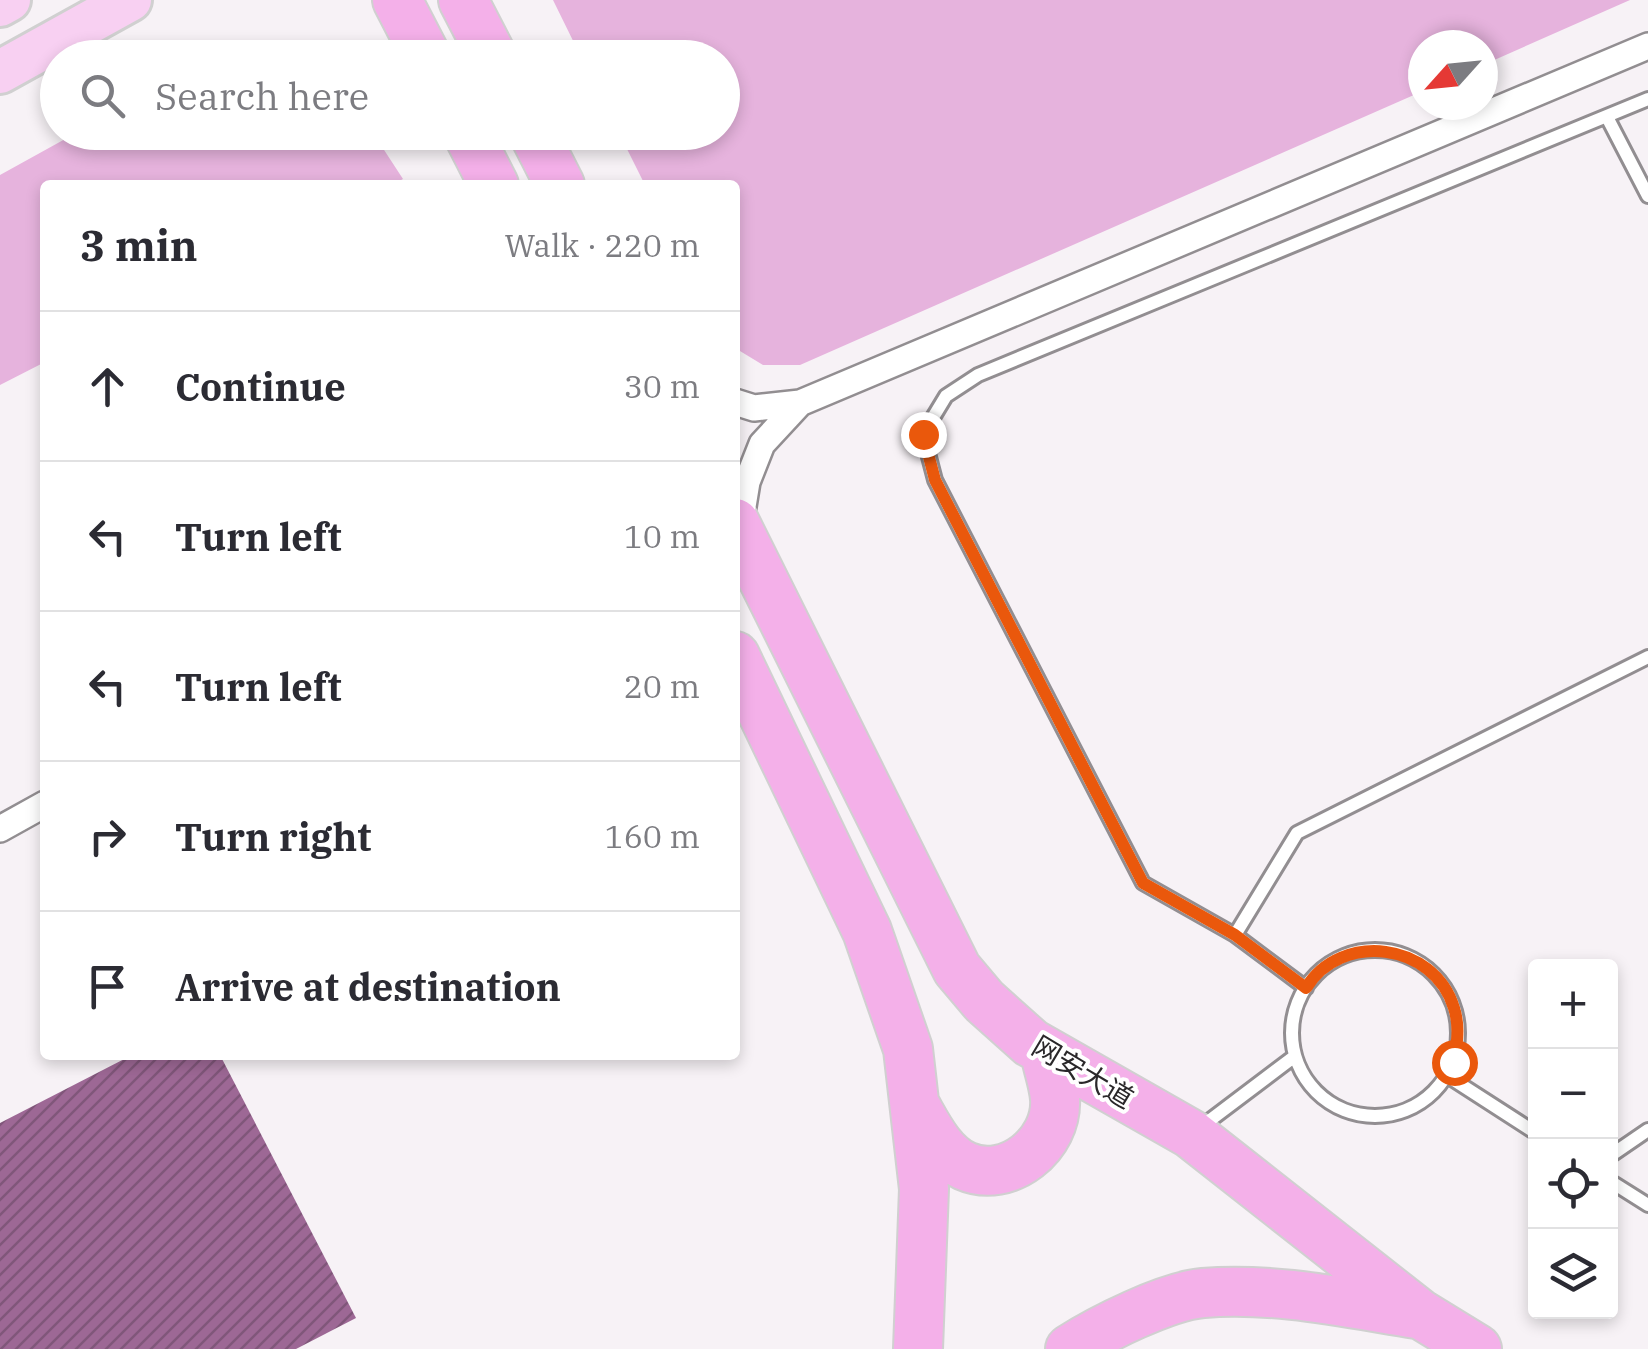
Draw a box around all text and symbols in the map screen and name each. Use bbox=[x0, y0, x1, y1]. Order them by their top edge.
north arrow bbox=[1408, 30, 1498, 120]
search box bbox=[40, 40, 740, 150]
icon: search bbox=[75, 68, 130, 123]
text: Search here bbox=[155, 71, 369, 120]
text: 3 min bbox=[80, 218, 198, 273]
text: Walk · 220 m bbox=[504, 224, 700, 266]
icon: ahead bbox=[80, 359, 135, 414]
text: Continue bbox=[175, 362, 346, 411]
text: 30 m bbox=[624, 365, 700, 407]
route end bbox=[901, 412, 947, 458]
icon: left bbox=[80, 509, 135, 564]
text: Turn left bbox=[175, 512, 342, 561]
text: 10 m bbox=[624, 515, 700, 557]
icon: left bbox=[80, 659, 135, 714]
text: Turn left bbox=[175, 662, 342, 711]
text: 20 m bbox=[624, 665, 700, 707]
icon: right bbox=[80, 809, 135, 864]
text: Turn right bbox=[175, 812, 371, 861]
text: 160 m bbox=[604, 815, 700, 857]
icon: arrive bbox=[80, 959, 135, 1014]
map controls bbox=[1528, 959, 1618, 1319]
button: + bbox=[1528, 959, 1618, 1049]
text: Arrive at destination bbox=[175, 962, 561, 1011]
street label: 网安大道 bbox=[1026, 1027, 1141, 1116]
route start bbox=[1432, 1040, 1478, 1086]
button: − bbox=[1528, 1049, 1618, 1139]
button: locate bbox=[1528, 1139, 1618, 1229]
button: layers bbox=[1528, 1229, 1618, 1319]

